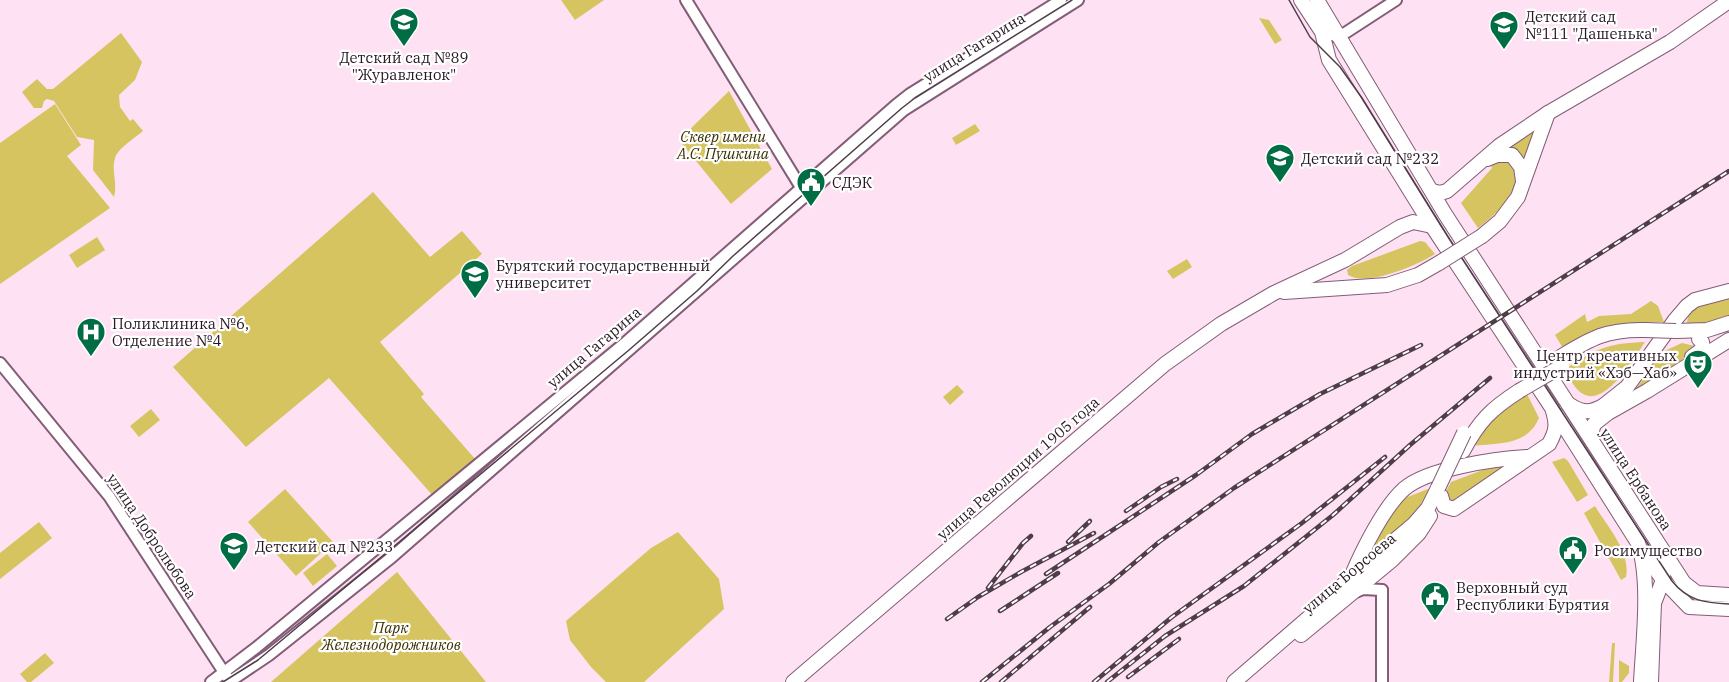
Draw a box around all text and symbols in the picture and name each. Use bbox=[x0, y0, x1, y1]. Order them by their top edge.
school or university icon: Детский сад №89 "Журавленок" bbox=[388, 6, 420, 48]
place label: Детский сад №111 "Дашенька" bbox=[1525, 7, 1658, 43]
street label: улица Гагарина bbox=[920, 8, 1028, 86]
school or university icon: Детский сад №111 "Дашенька" bbox=[1488, 9, 1520, 51]
place label: Детский сад №89 "Журавленок" bbox=[339, 48, 469, 84]
park label: Сквер имени А.С. Пушкина bbox=[676, 127, 770, 163]
school or university icon: Детский сад №232 bbox=[1264, 142, 1296, 184]
place label: Детский сад №232 bbox=[1301, 149, 1439, 168]
public building icon: СДЭК bbox=[795, 166, 827, 208]
place label: СДЭК bbox=[832, 173, 873, 192]
place label: Бурятский государственный университет bbox=[496, 256, 710, 292]
school or university icon: Бурятский государственный университет bbox=[459, 258, 491, 300]
street label: улица Гагарина bbox=[543, 302, 645, 392]
place label: Поликлиника №6, Отделение №4 bbox=[112, 314, 249, 350]
hospital icon: Поликлиника №6, Отделение №4 bbox=[75, 316, 107, 358]
place label: Центр креативных индустрий «Хэб—Хаб» bbox=[1513, 346, 1677, 382]
theatre icon: Центр креативных индустрий «Хэб—Хаб» bbox=[1682, 348, 1714, 390]
street label: улица Революции 1905 года bbox=[933, 392, 1103, 544]
street label: улица Ербанова bbox=[1596, 424, 1676, 534]
street label: улица Добролюбова bbox=[103, 470, 201, 602]
street label: улица Борсоева bbox=[1298, 528, 1400, 618]
school or university icon: Детский сад №233 bbox=[218, 530, 250, 572]
public building icon: Росимущество bbox=[1557, 534, 1589, 576]
place label: Детский сад №233 bbox=[255, 537, 393, 556]
place label: Росимущество bbox=[1594, 541, 1702, 560]
place label: Верховный суд Республики Бурятия bbox=[1456, 578, 1609, 614]
public building icon: Верховный суд Республики Бурятия bbox=[1419, 580, 1451, 622]
park label: Парк Железнодорожников bbox=[320, 618, 461, 654]

